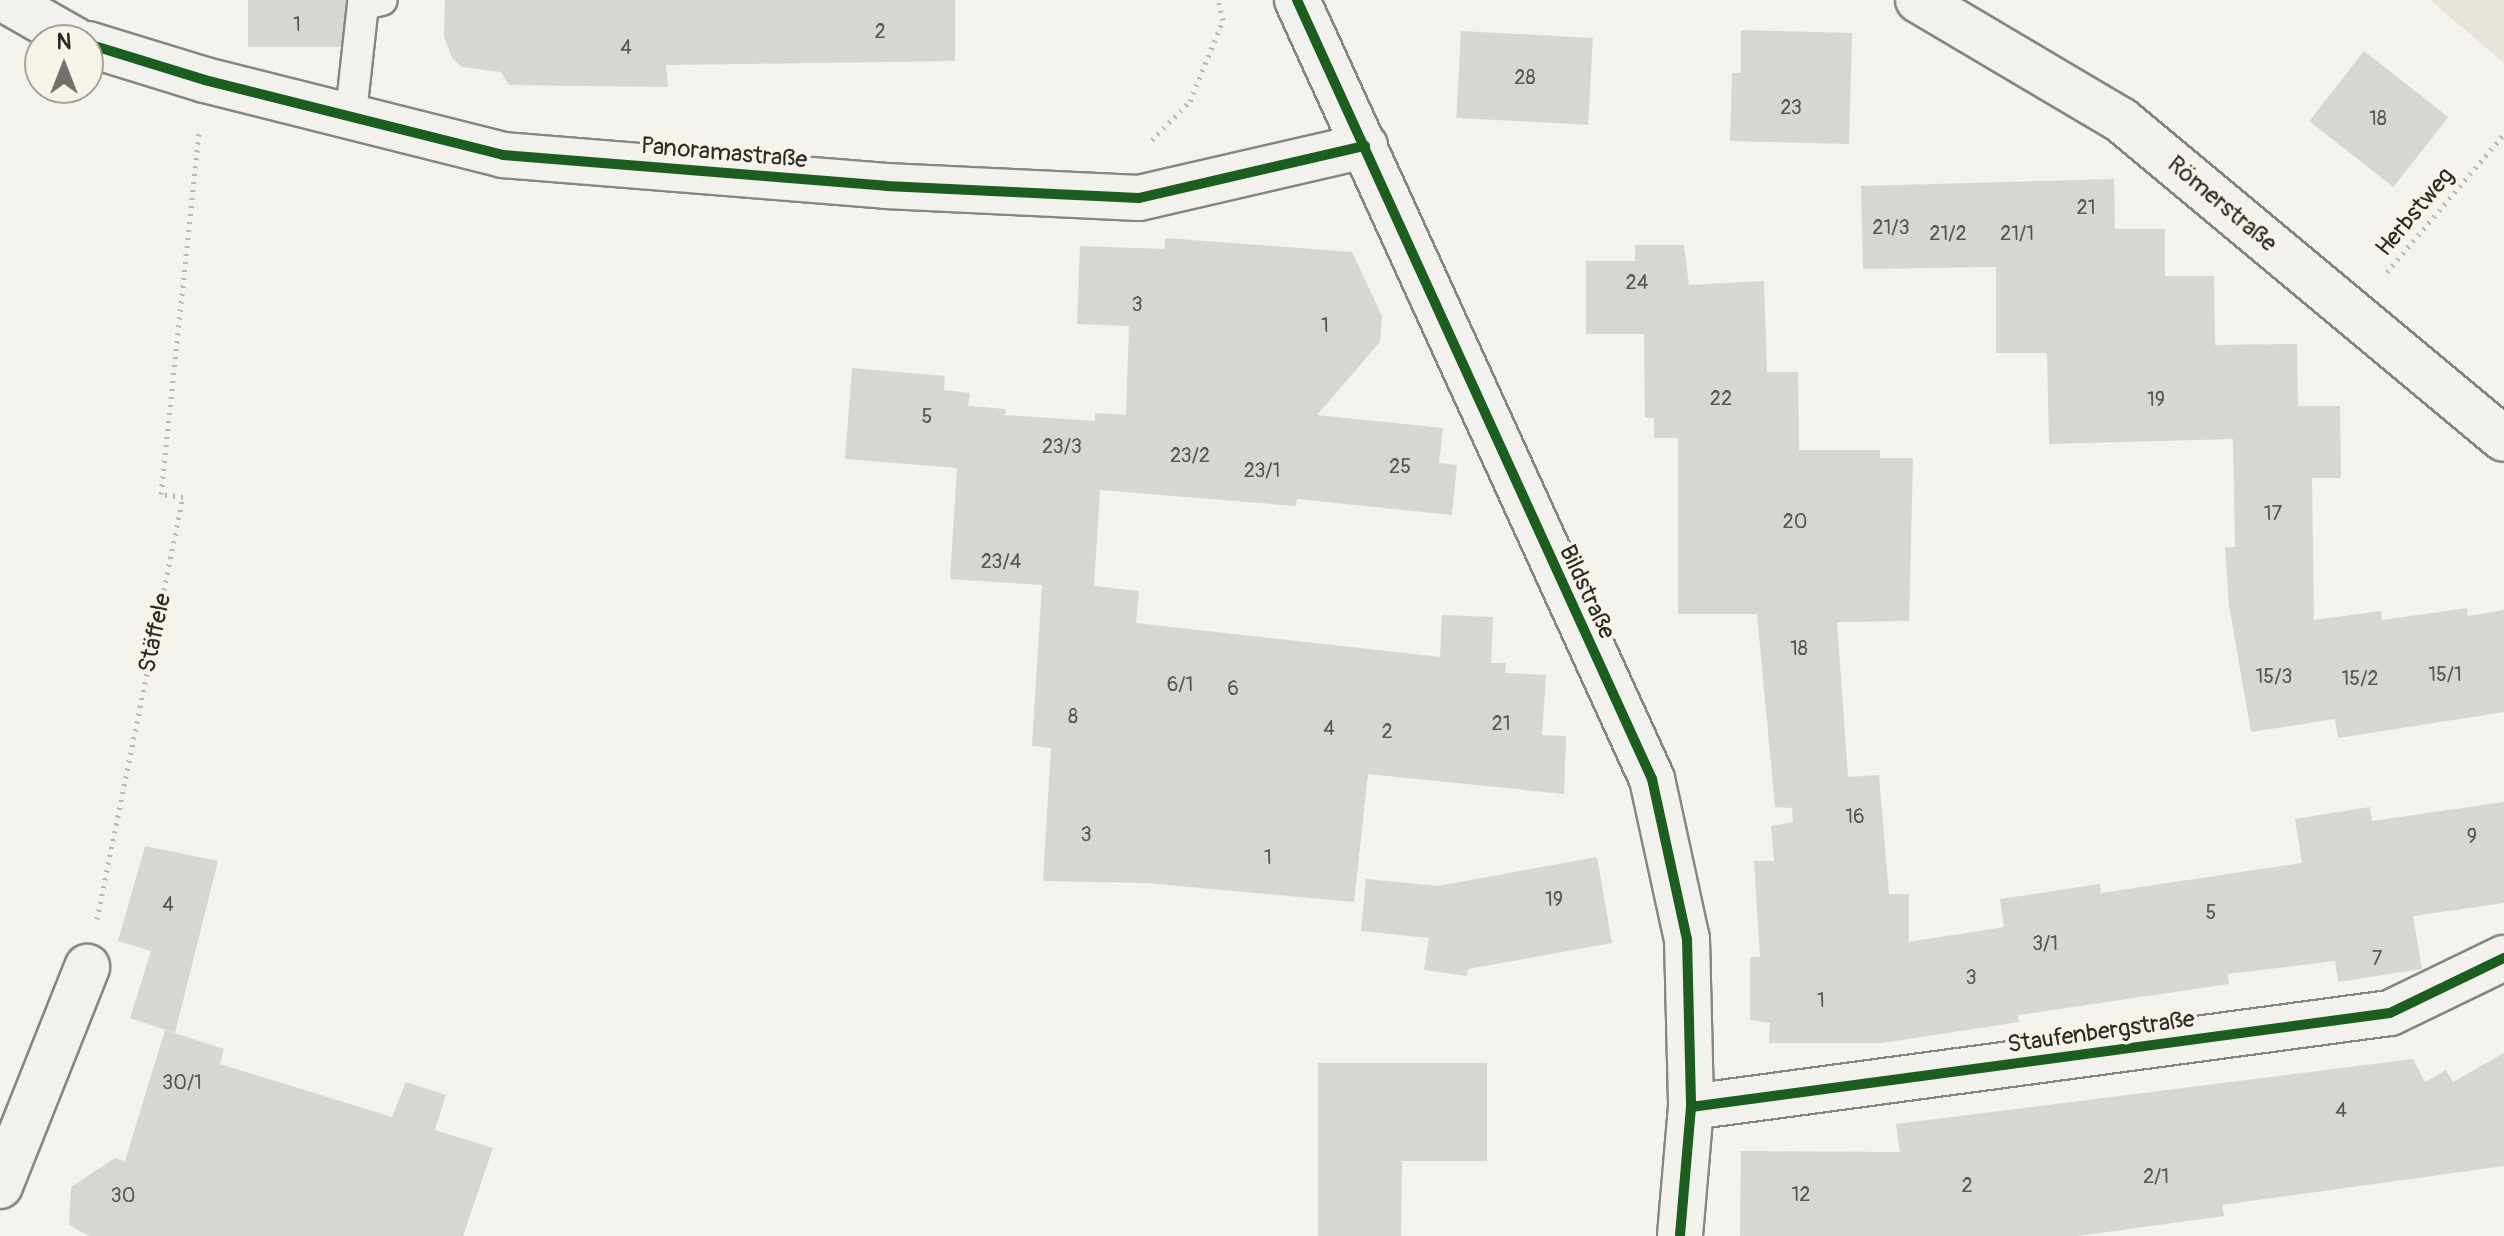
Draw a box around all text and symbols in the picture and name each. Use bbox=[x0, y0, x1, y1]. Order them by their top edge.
house number: 1 bbox=[293, 12, 301, 36]
house number: 2 bbox=[874, 19, 886, 43]
north arrow bbox=[24, 24, 104, 104]
text: N bbox=[57, 28, 71, 56]
house number: 4 bbox=[620, 35, 632, 59]
house number: 28 bbox=[1514, 65, 1536, 89]
house number: 23 bbox=[1780, 95, 1802, 119]
house number: 18 bbox=[2369, 106, 2387, 130]
street label: Panoramastraße bbox=[640, 131, 808, 175]
street label: Römerstraße bbox=[2162, 150, 2282, 258]
street label: Herbstweg bbox=[2370, 162, 2460, 262]
house number: 21 bbox=[2077, 195, 2095, 219]
house number: 21/3 bbox=[1872, 215, 1910, 239]
house number: 21/2 bbox=[1929, 221, 1967, 245]
house number: 21/1 bbox=[2000, 221, 2034, 245]
house number: 24 bbox=[1626, 270, 1648, 294]
house number: 3 bbox=[1131, 292, 1143, 316]
house number: 1 bbox=[1321, 313, 1329, 337]
house number: 22 bbox=[1710, 386, 1732, 410]
house number: 19 bbox=[2147, 387, 2165, 411]
house number: 5 bbox=[922, 404, 932, 428]
house number: 23/3 bbox=[1042, 434, 1082, 458]
house number: 23/2 bbox=[1170, 443, 1210, 467]
house number: 25 bbox=[1389, 454, 1411, 478]
house number: 23/1 bbox=[1244, 458, 1280, 482]
house number: 17 bbox=[2264, 501, 2282, 525]
house number: 20 bbox=[1783, 509, 1807, 533]
street label: Bildstraße bbox=[1553, 540, 1621, 644]
house number: 23/4 bbox=[981, 549, 1021, 573]
street label: Stäffele bbox=[133, 591, 177, 675]
house number: 18 bbox=[1790, 636, 1808, 660]
house number: 15/1 bbox=[2428, 662, 2462, 686]
house number: 15/3 bbox=[2256, 664, 2292, 688]
house number: 15/2 bbox=[2341, 666, 2379, 690]
house number: 6/1 bbox=[1167, 672, 1193, 696]
house number: 6 bbox=[1227, 676, 1239, 700]
house number: 8 bbox=[1068, 704, 1078, 728]
house number: 21 bbox=[1492, 711, 1510, 735]
house number: 4 bbox=[1323, 716, 1335, 740]
house number: 2 bbox=[1381, 719, 1393, 743]
house number: 16 bbox=[1845, 804, 1865, 828]
house number: 3 bbox=[1080, 822, 1092, 846]
house number: 9 bbox=[2467, 824, 2477, 848]
house number: 1 bbox=[1264, 845, 1272, 869]
house number: 19 bbox=[1545, 887, 1563, 911]
house number: 4 bbox=[162, 892, 174, 916]
house number: 5 bbox=[2206, 900, 2216, 924]
house number: 3/1 bbox=[2032, 931, 2058, 955]
house number: 7 bbox=[2372, 946, 2382, 970]
house number: 3 bbox=[1965, 965, 1977, 989]
house number: 1 bbox=[1817, 988, 1825, 1012]
street label: Staufenbergstraße bbox=[2005, 1005, 2197, 1059]
house number: 30/1 bbox=[162, 1070, 202, 1094]
house number: 4 bbox=[2335, 1098, 2347, 1122]
house number: 2/1 bbox=[2143, 1164, 2169, 1188]
house number: 2 bbox=[1961, 1173, 1973, 1197]
house number: 12 bbox=[1792, 1182, 1810, 1206]
house number: 30 bbox=[111, 1183, 135, 1207]

